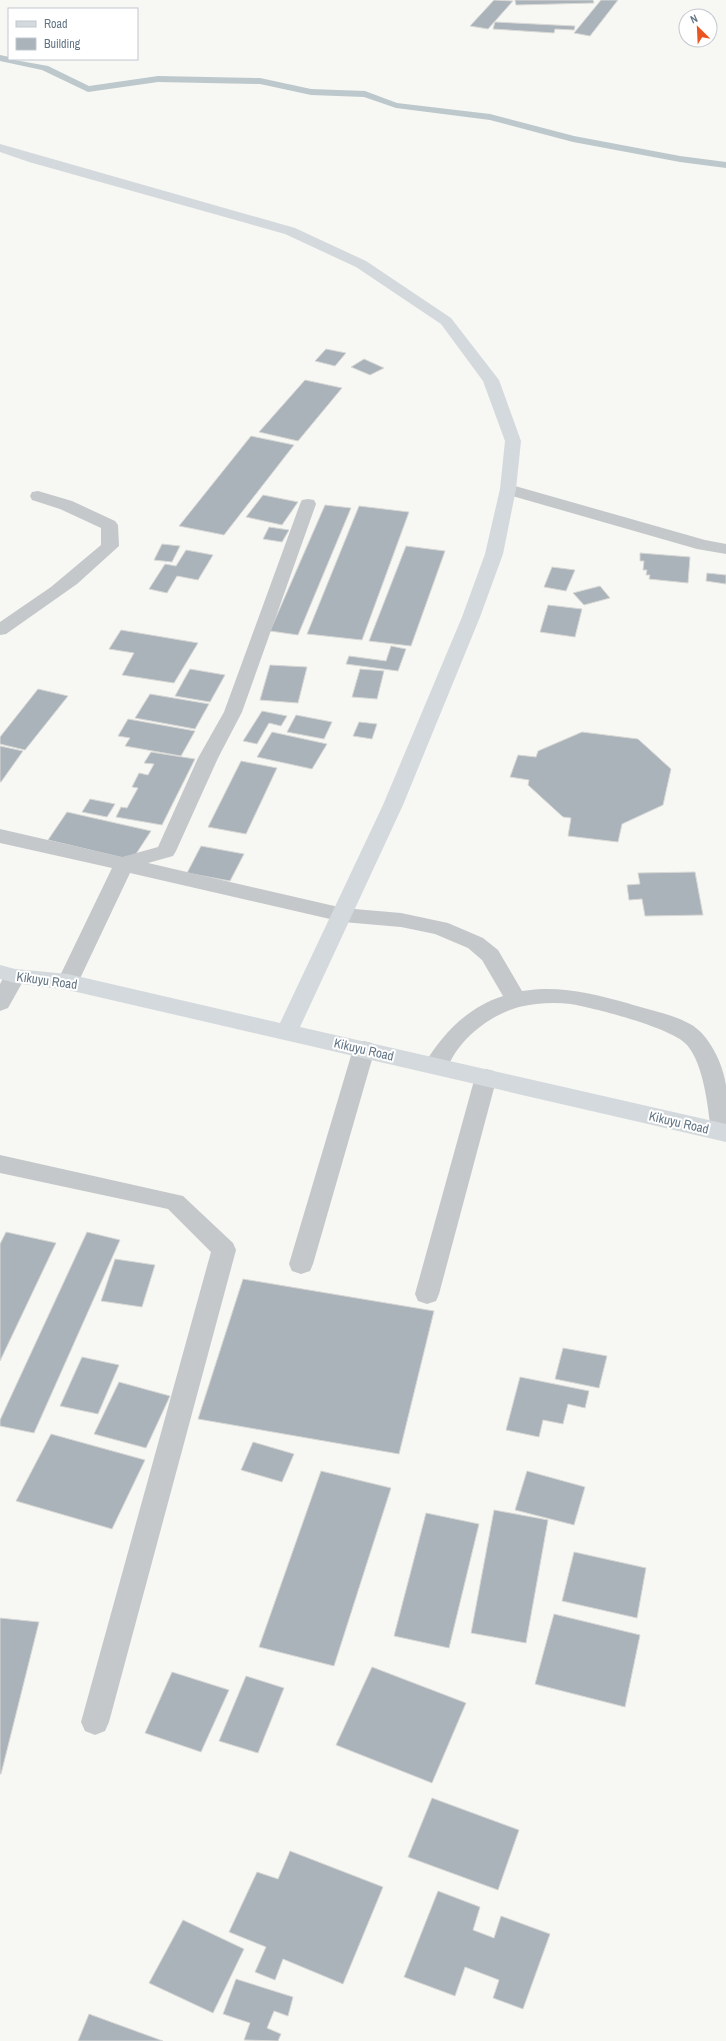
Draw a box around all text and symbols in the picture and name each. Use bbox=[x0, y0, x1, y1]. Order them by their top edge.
legend bbox=[8, 8, 138, 60]
north arrow bbox=[678, 8, 718, 48]
text: N bbox=[688, 11, 700, 27]
text: Road bbox=[44, 16, 68, 32]
text: Building bbox=[44, 36, 81, 52]
street label: Kikuyu Road bbox=[16, 968, 78, 993]
street label: Kikuyu Road bbox=[332, 1034, 396, 1065]
street label: Kikuyu Road bbox=[647, 1107, 711, 1138]

